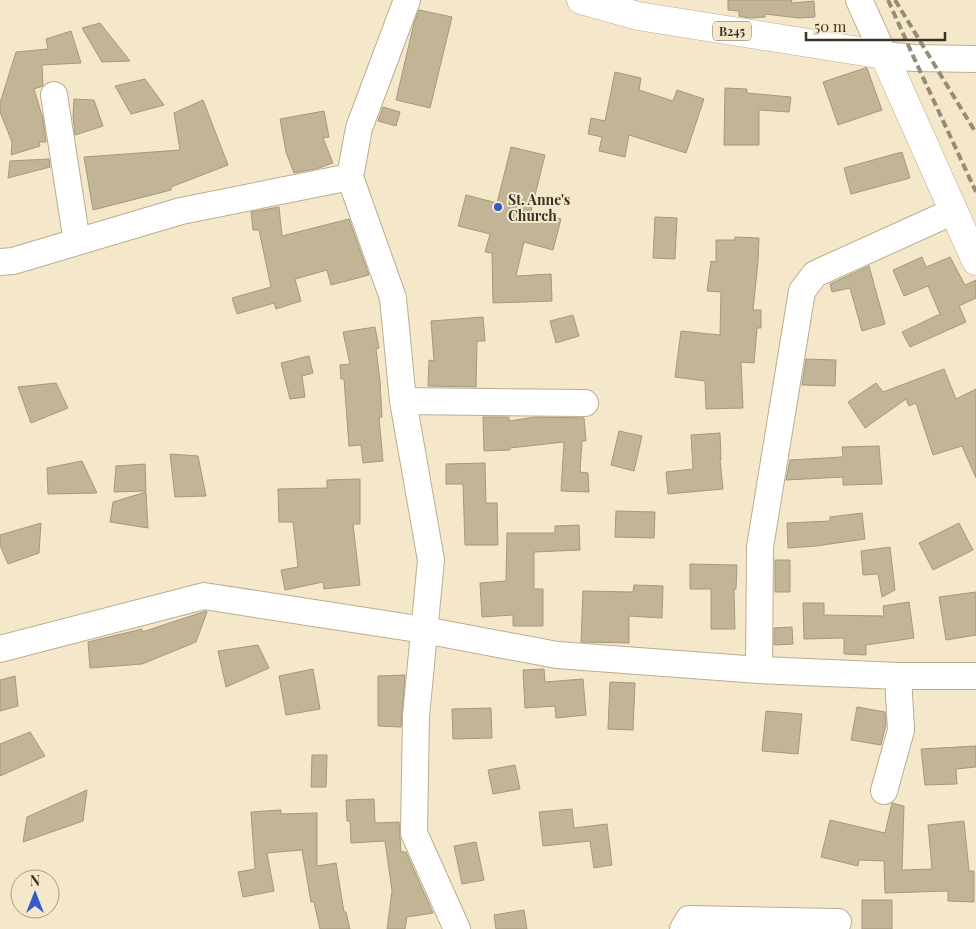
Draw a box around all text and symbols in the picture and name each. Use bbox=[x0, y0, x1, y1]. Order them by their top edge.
scale bar bbox=[806, 10, 945, 42]
text: 50 m bbox=[814, 16, 847, 36]
road number: B245 bbox=[713, 22, 751, 40]
place label: St. Anne's Church bbox=[508, 190, 570, 225]
marker: St. Anne's Church bbox=[492, 201, 504, 213]
north arrow bbox=[10, 869, 60, 919]
text: N bbox=[30, 871, 40, 890]

